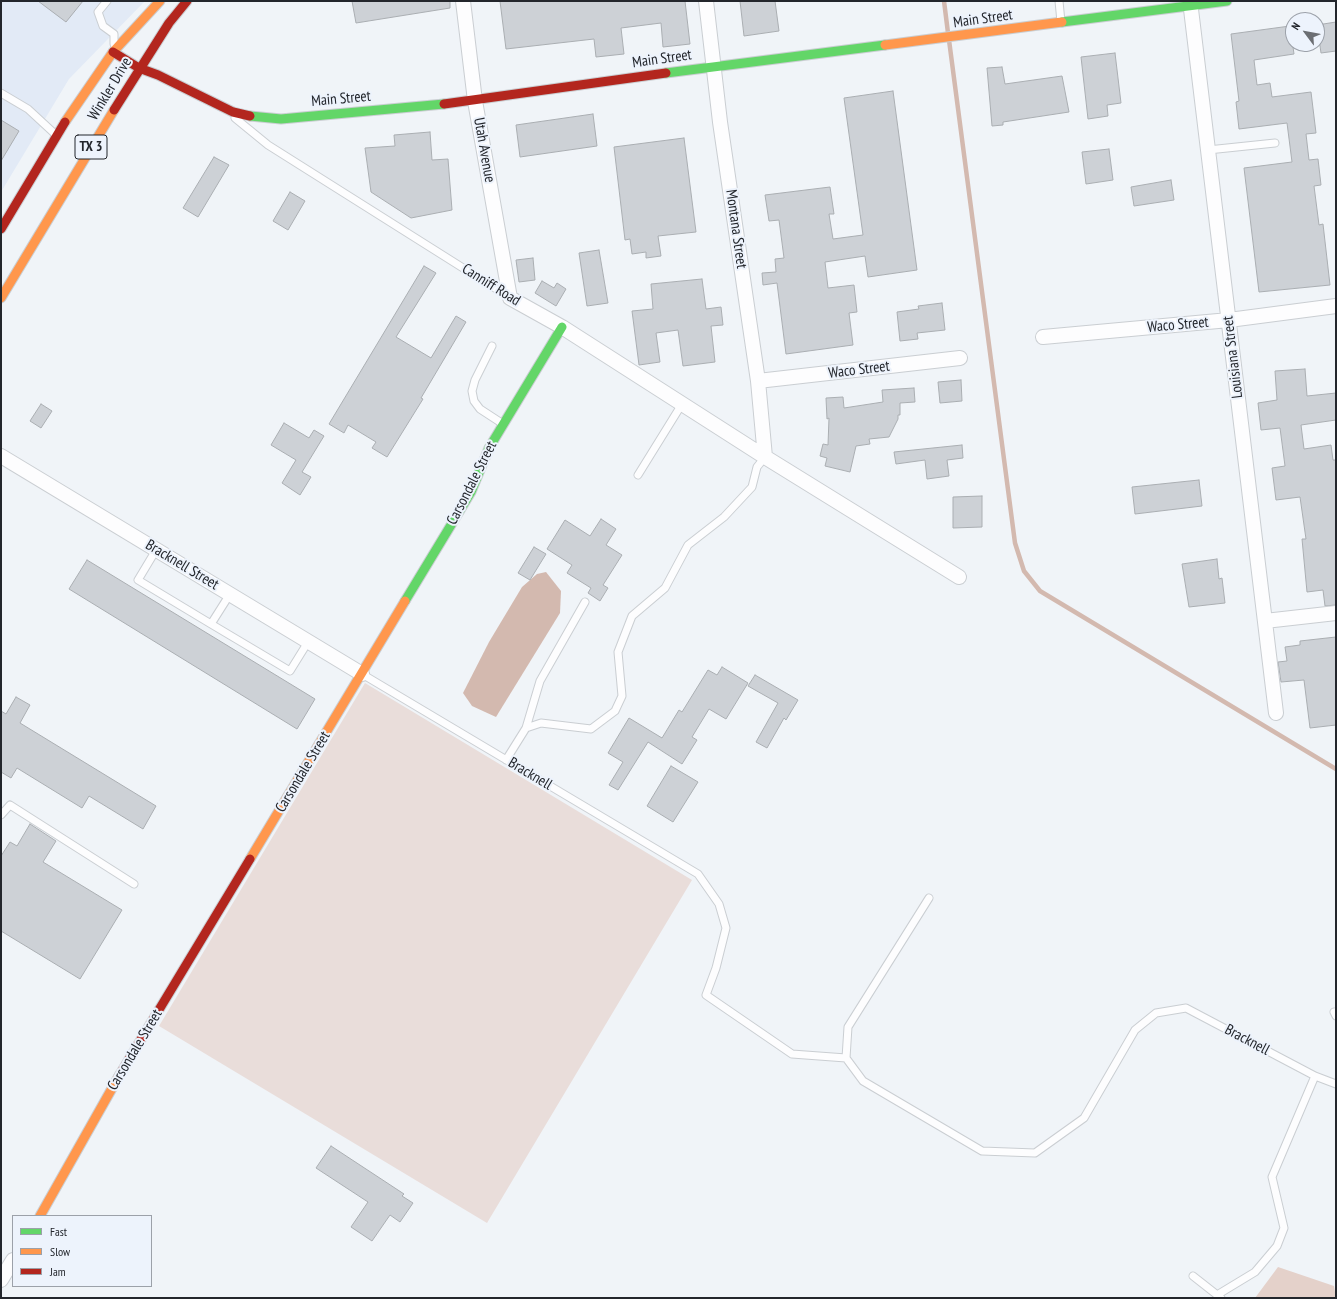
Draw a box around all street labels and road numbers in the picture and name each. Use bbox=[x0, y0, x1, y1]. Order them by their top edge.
street label: Main Street bbox=[952, 6, 1014, 32]
street label: Main Street bbox=[631, 46, 693, 72]
street label: Winkler Drive bbox=[84, 54, 136, 124]
street label: Main Street bbox=[311, 87, 371, 111]
street label: Utah Avenue bbox=[469, 116, 499, 184]
road number: TX 3 bbox=[75, 135, 107, 159]
street label: Montana Street bbox=[722, 188, 750, 270]
street label: Canniff Road bbox=[458, 260, 524, 310]
street label: Waco Street bbox=[1147, 313, 1209, 337]
street label: Louisiana Street bbox=[1219, 315, 1247, 399]
street label: Waco Street bbox=[827, 357, 891, 383]
street label: Carsondale Street bbox=[443, 438, 501, 528]
street label: Bracknell Street bbox=[142, 536, 222, 594]
street label: Carsondale Street bbox=[272, 728, 334, 816]
street label: Bracknell bbox=[505, 754, 555, 794]
street label: Carsondale Street bbox=[104, 1006, 166, 1094]
street label: Bracknell bbox=[1222, 1021, 1272, 1059]

